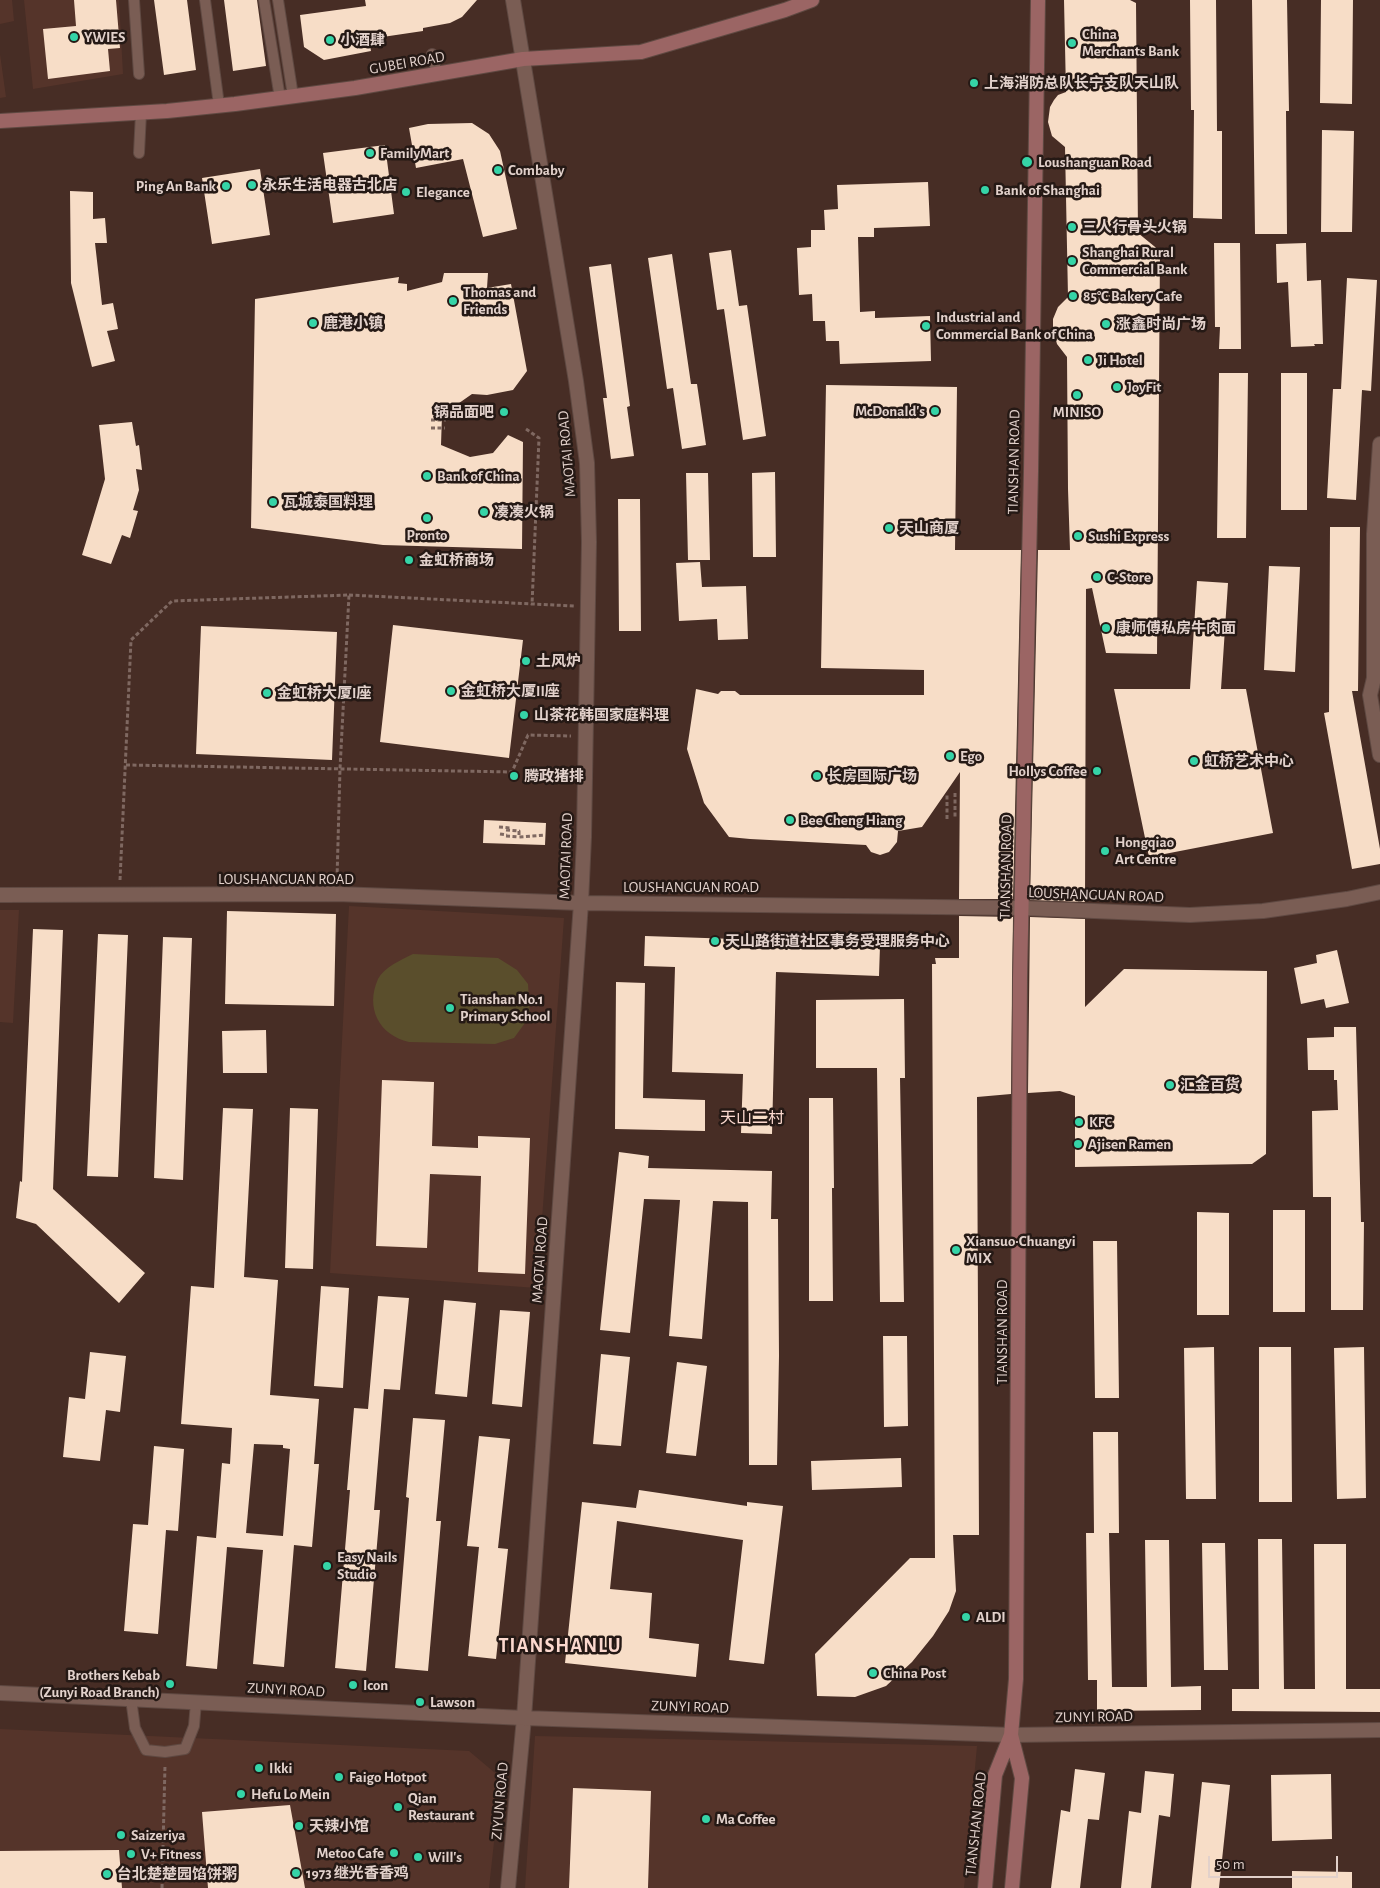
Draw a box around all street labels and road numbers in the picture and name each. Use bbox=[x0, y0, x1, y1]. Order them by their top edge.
street label: GUBEI ROAD bbox=[368, 48, 446, 78]
street label: TIANSHAN ROAD bbox=[1004, 409, 1024, 515]
street label: MAOTAI ROAD bbox=[554, 410, 580, 498]
street label: MAOTAI ROAD bbox=[555, 812, 577, 900]
street label: TIANSHAN ROAD bbox=[996, 814, 1016, 920]
street label: LOUSHANGUAN ROAD bbox=[218, 870, 354, 888]
street label: LOUSHANGUAN ROAD bbox=[623, 878, 759, 896]
street label: LOUSHANGUAN ROAD bbox=[1028, 884, 1164, 906]
street label: MAOTAI ROAD bbox=[528, 1216, 552, 1304]
street label: TIANSHAN ROAD bbox=[993, 1280, 1011, 1384]
street label: ZUNYI ROAD bbox=[247, 1679, 325, 1701]
street label: ZUNYI ROAD bbox=[651, 1697, 729, 1717]
street label: ZUNYI ROAD bbox=[1055, 1707, 1133, 1727]
street label: ZIYUN ROAD bbox=[488, 1761, 512, 1841]
street label: TIANSHAN ROAD bbox=[962, 1771, 990, 1877]

